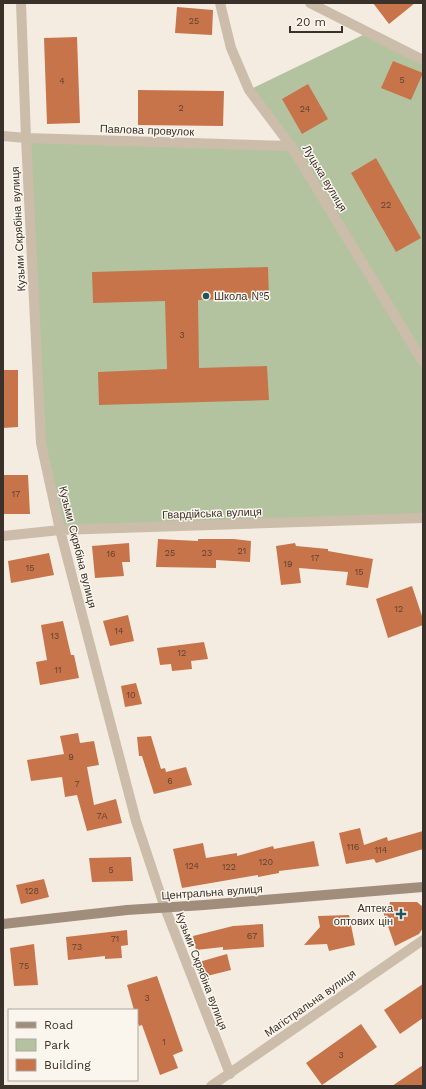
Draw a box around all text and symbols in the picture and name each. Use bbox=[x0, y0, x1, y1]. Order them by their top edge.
scale bar bbox=[290, 8, 342, 34]
text: 20 m bbox=[296, 15, 326, 29]
house number: 25 bbox=[189, 16, 199, 26]
house number: 5 bbox=[399, 75, 405, 85]
house number: 4 bbox=[59, 76, 65, 86]
house number: 2 bbox=[178, 103, 184, 113]
house number: 24 bbox=[300, 104, 311, 114]
street label: Павлова провулок bbox=[100, 122, 195, 139]
street label: Луцька вулиця bbox=[300, 143, 350, 214]
street label: Кузьми Скрябіна вулиця bbox=[9, 166, 28, 292]
house number: 22 bbox=[381, 200, 391, 210]
place label: Школа №5 bbox=[214, 290, 270, 303]
marker: Школа №5 bbox=[201, 291, 211, 301]
house number: 3 bbox=[179, 330, 185, 340]
street label: Кузьми Скрябіна вулиця bbox=[56, 485, 99, 609]
house number: 17 bbox=[12, 489, 20, 499]
street label: Гвардійська вулиця bbox=[162, 505, 262, 522]
house number: 21 bbox=[238, 546, 246, 556]
house number: 25 bbox=[165, 548, 175, 558]
house number: 23 bbox=[202, 548, 212, 558]
house number: 16 bbox=[107, 549, 115, 559]
house number: 17 bbox=[311, 553, 319, 563]
house number: 19 bbox=[283, 559, 293, 569]
house number: 15 bbox=[26, 563, 34, 573]
house number: 15 bbox=[355, 567, 363, 577]
house number: 12 bbox=[395, 604, 403, 614]
house number: 14 bbox=[114, 626, 124, 636]
house number: 13 bbox=[51, 631, 59, 641]
house number: 12 bbox=[178, 648, 186, 658]
house number: 11 bbox=[54, 665, 62, 675]
house number: 10 bbox=[126, 690, 136, 700]
house number: 9 bbox=[68, 752, 74, 762]
house number: 6 bbox=[167, 776, 173, 786]
house number: 7 bbox=[74, 779, 80, 789]
house number: 7А bbox=[96, 811, 108, 821]
house number: 116 bbox=[347, 842, 359, 852]
house number: 114 bbox=[375, 845, 388, 855]
house number: 120 bbox=[259, 857, 274, 867]
house number: 124 bbox=[185, 861, 199, 871]
house number: 122 bbox=[222, 862, 236, 872]
house number: 5 bbox=[108, 865, 114, 875]
street label: Центральна вулиця bbox=[161, 882, 263, 903]
house number: 128 bbox=[25, 886, 39, 896]
place label: Аптека оптових цін bbox=[334, 902, 394, 928]
marker: Аптека оптових цін bbox=[396, 909, 406, 919]
street label: Кузьми Скрябіна вулиця bbox=[173, 910, 230, 1032]
house number: 67 bbox=[247, 931, 257, 941]
house number: 71 bbox=[111, 934, 119, 944]
house number: 73 bbox=[72, 942, 82, 952]
house number: 75 bbox=[19, 961, 29, 971]
street label: Магістральна вулиця bbox=[262, 967, 358, 1040]
house number: 3 bbox=[144, 993, 150, 1003]
legend bbox=[8, 1009, 138, 1081]
text: Road bbox=[44, 1018, 73, 1032]
house number: 1 bbox=[162, 1037, 166, 1047]
text: Park bbox=[44, 1038, 70, 1052]
house number: 3 bbox=[338, 1050, 344, 1060]
text: Building bbox=[44, 1058, 91, 1072]

